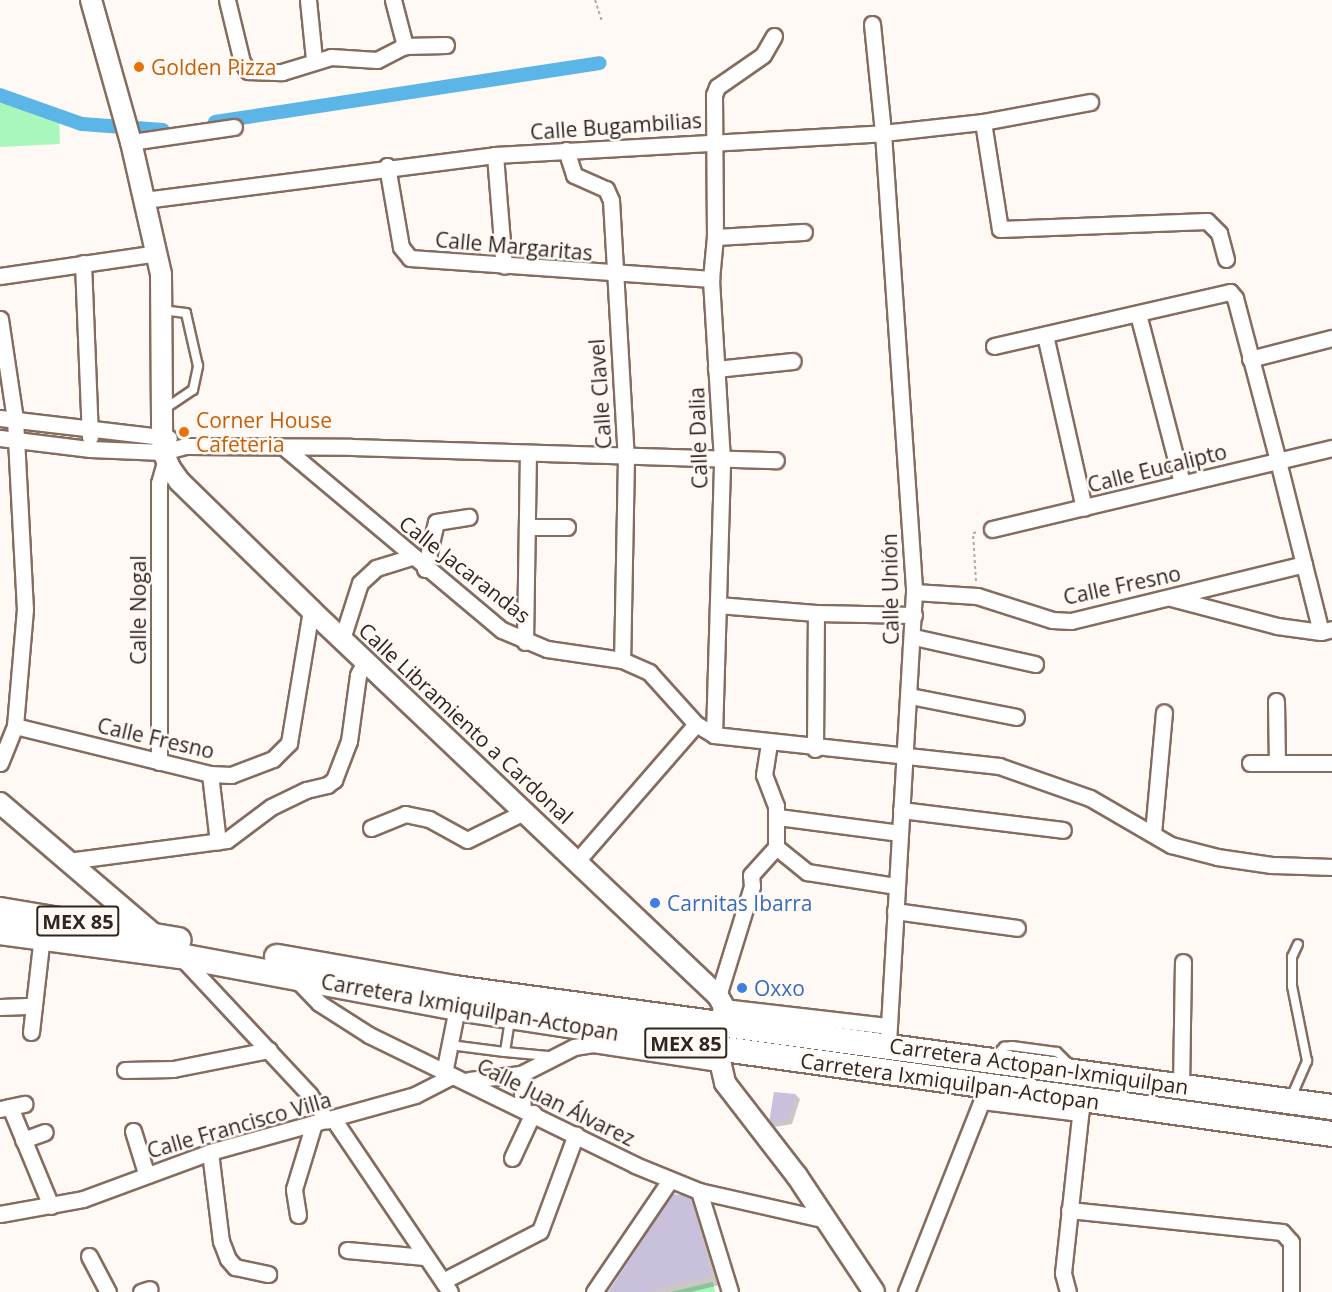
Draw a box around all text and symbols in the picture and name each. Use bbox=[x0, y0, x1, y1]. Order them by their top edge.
place label: Golden Pizza bbox=[151, 54, 276, 80]
marker: Golden Pizza bbox=[132, 60, 146, 74]
street label: Calle Bugambilias bbox=[529, 107, 703, 145]
street label: Calle Margaritas bbox=[434, 227, 594, 265]
street label: Calle Clavel bbox=[584, 338, 616, 450]
street label: Calle Dalia bbox=[684, 387, 712, 489]
place label: Corner House Cafeteria bbox=[196, 407, 332, 457]
marker: Corner House Cafeteria bbox=[177, 425, 191, 439]
street label: Calle Eucalipto bbox=[1085, 439, 1229, 497]
street label: Calle Jacarandas bbox=[394, 510, 536, 628]
street label: Calle Unión bbox=[876, 533, 904, 645]
street label: Calle Nogal bbox=[125, 555, 151, 665]
street label: Calle Fresno bbox=[1061, 560, 1183, 610]
street label: Calle Libramiento a Cardonal bbox=[354, 617, 578, 829]
street label: Calle Fresno bbox=[95, 712, 217, 764]
place label: Carnitas Ibarra bbox=[667, 890, 812, 916]
marker: Carnitas Ibarra bbox=[648, 896, 662, 910]
road number: MEX 85 bbox=[36, 904, 120, 938]
street label: Carretera Ixmiquilpan-Actopan bbox=[319, 968, 621, 1046]
place label: Oxxo bbox=[754, 975, 805, 1001]
marker: Oxxo bbox=[735, 981, 749, 995]
road number: MEX 85 bbox=[644, 1026, 728, 1060]
street label: Carretera Actopan-Ixmiquilpan bbox=[888, 1033, 1190, 1099]
street label: Carretera Ixmiquilpan-Actopan bbox=[799, 1048, 1101, 1114]
street label: Calle Juan Álvarez bbox=[473, 1053, 639, 1151]
street label: Calle Francisco Villa bbox=[144, 1087, 334, 1163]

